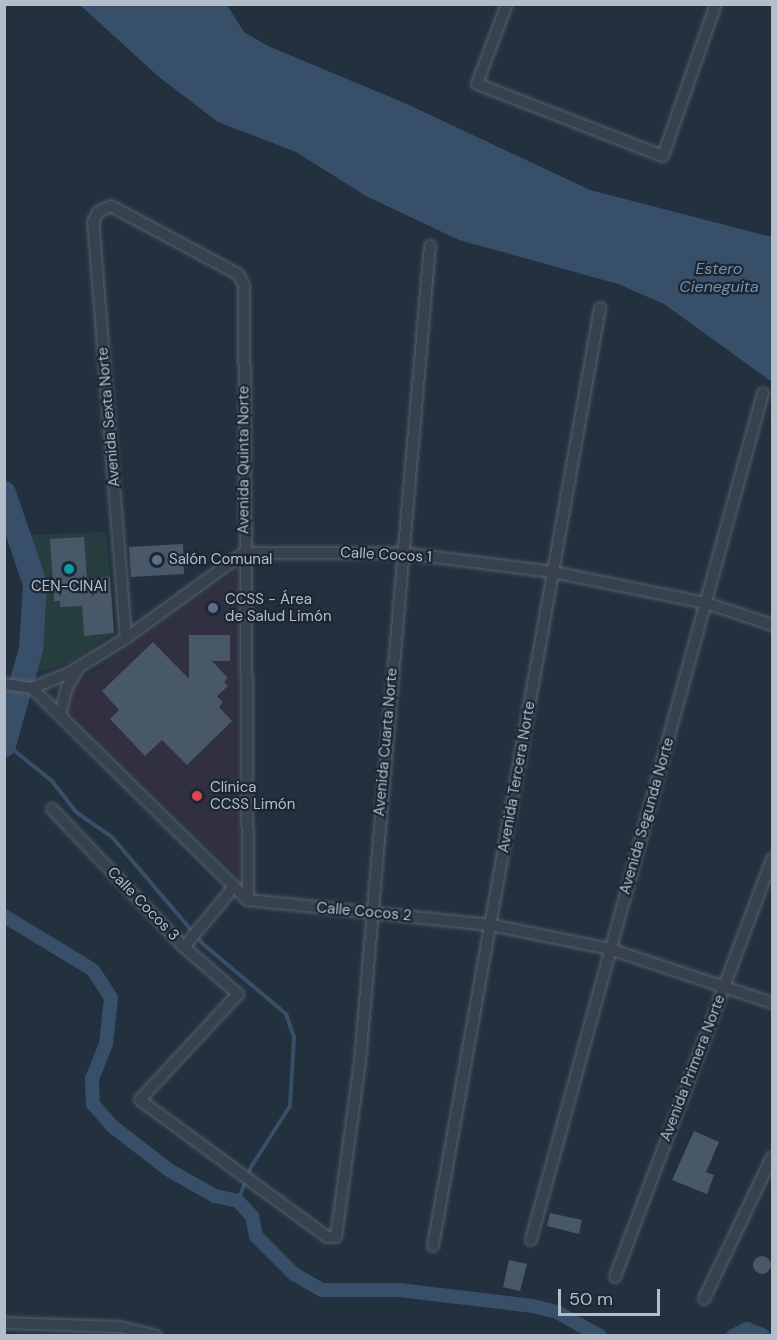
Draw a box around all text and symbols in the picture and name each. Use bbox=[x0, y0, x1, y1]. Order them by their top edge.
water label: Estero Cieneguita bbox=[679, 259, 759, 297]
street label: Avenida Sexta Norte bbox=[94, 346, 124, 488]
street label: Avenida Quinta Norte bbox=[235, 386, 253, 534]
street label: Calle Cocos 1 bbox=[340, 544, 432, 566]
place label: Salón Comunal bbox=[169, 551, 272, 569]
marker: Salón Comunal bbox=[150, 553, 164, 567]
marker: CEN-CINAI bbox=[62, 562, 76, 576]
place label: CEN-CINAI bbox=[31, 578, 107, 596]
place label: CCSS - Área de Salud Limón bbox=[225, 590, 331, 625]
marker: CCSS - Área de Salud Limón bbox=[206, 601, 220, 615]
street label: Avenida Cuarta Norte bbox=[371, 667, 401, 817]
street label: Avenida Tercera Norte bbox=[495, 700, 539, 854]
street label: Avenida Segunda Norte bbox=[616, 736, 678, 896]
place label: Clínica CCSS Limón bbox=[210, 778, 295, 813]
marker: Clínica CCSS Limón bbox=[188, 787, 206, 805]
street label: Calle Cocos 3 bbox=[103, 863, 183, 945]
street label: Calle Cocos 2 bbox=[316, 899, 412, 925]
street label: Avenida Primera Norte bbox=[657, 992, 729, 1144]
scale bar bbox=[561, 1277, 663, 1315]
text: 50 m bbox=[569, 1287, 613, 1311]

